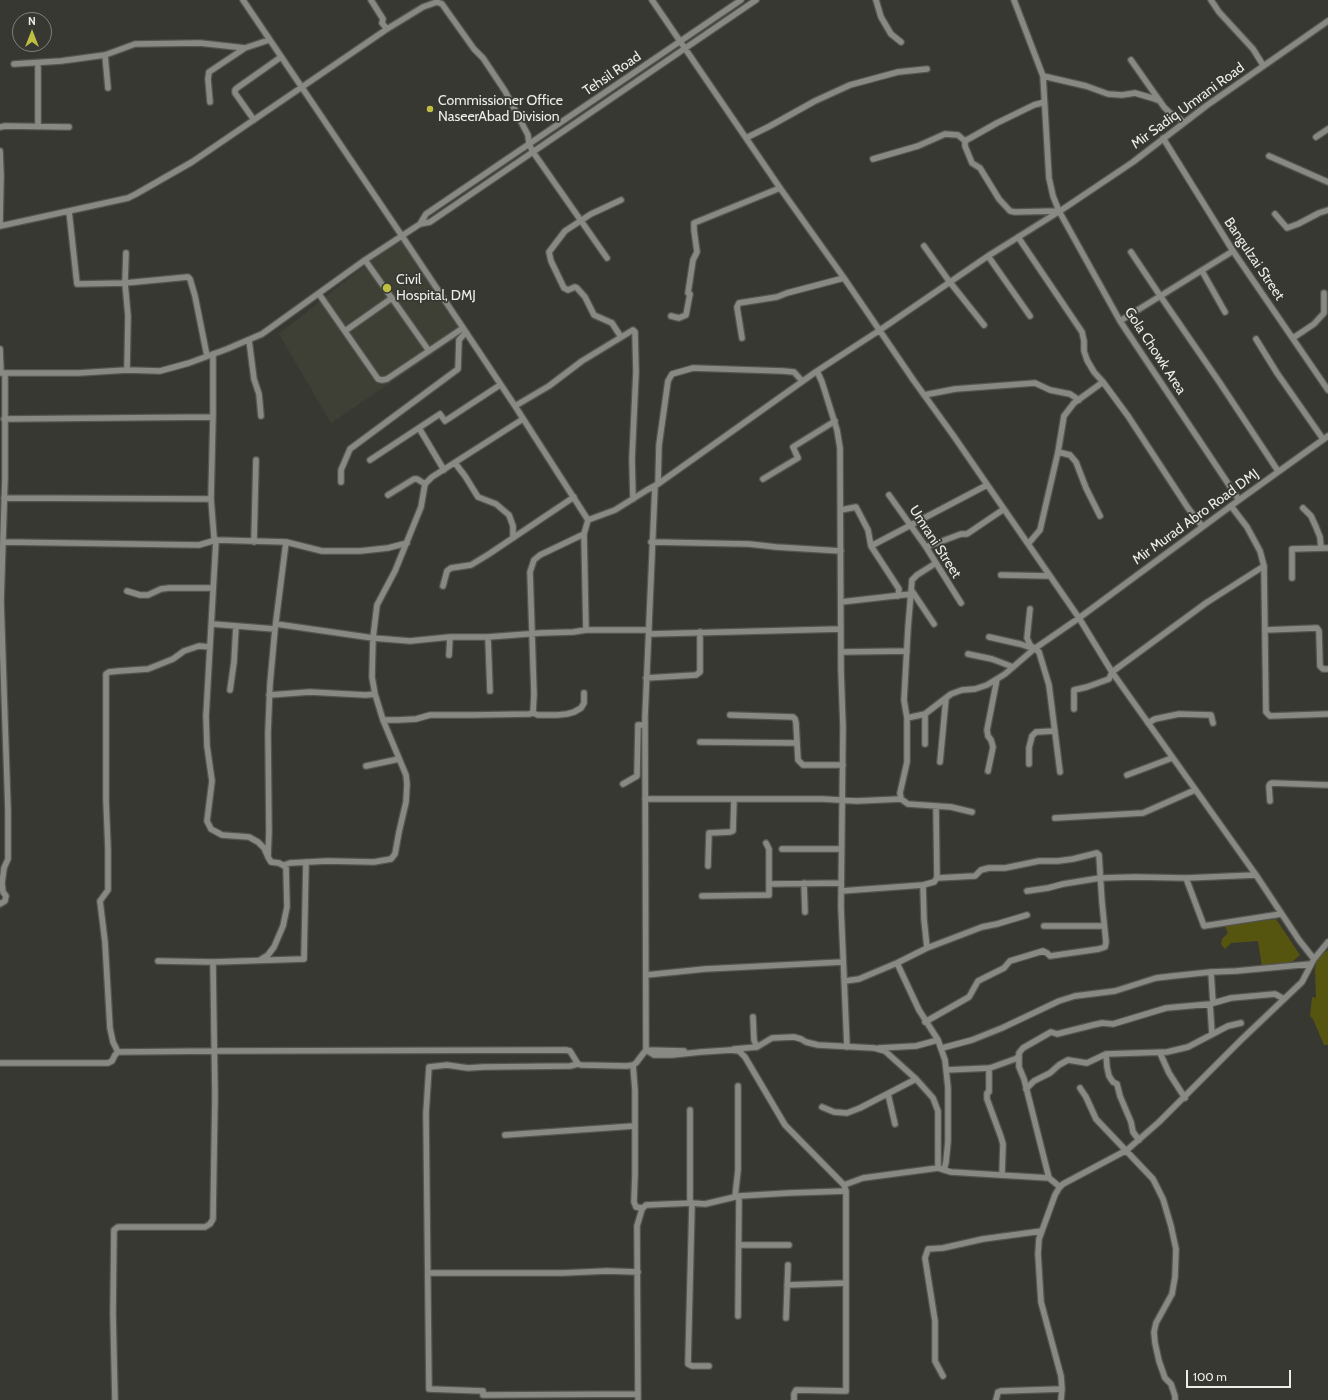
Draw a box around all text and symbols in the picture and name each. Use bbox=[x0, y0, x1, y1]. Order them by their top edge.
north arrow bbox=[12, 12, 52, 52]
text: N bbox=[28, 14, 36, 28]
street label: Tehsil Road bbox=[580, 48, 644, 100]
street label: Mir Sadiq Umrani Road bbox=[1128, 59, 1248, 153]
place label: Commissioner Office NaseerAbad Division bbox=[438, 93, 563, 126]
marker: Commissioner Office NaseerAbad Division bbox=[425, 104, 435, 114]
street label: Bangulzai Street bbox=[1220, 215, 1288, 303]
place label: Civil Hospital, DMJ bbox=[396, 272, 476, 304]
marker: Civil Hospital, DMJ bbox=[381, 282, 393, 294]
street label: Gola Chowk Area bbox=[1121, 304, 1189, 398]
street label: Mir Murad Abro Road DMJ bbox=[1129, 465, 1263, 569]
street label: Umrani Street bbox=[905, 503, 965, 581]
scale bar bbox=[1188, 1362, 1293, 1388]
text: 100 m bbox=[1193, 1369, 1227, 1384]

